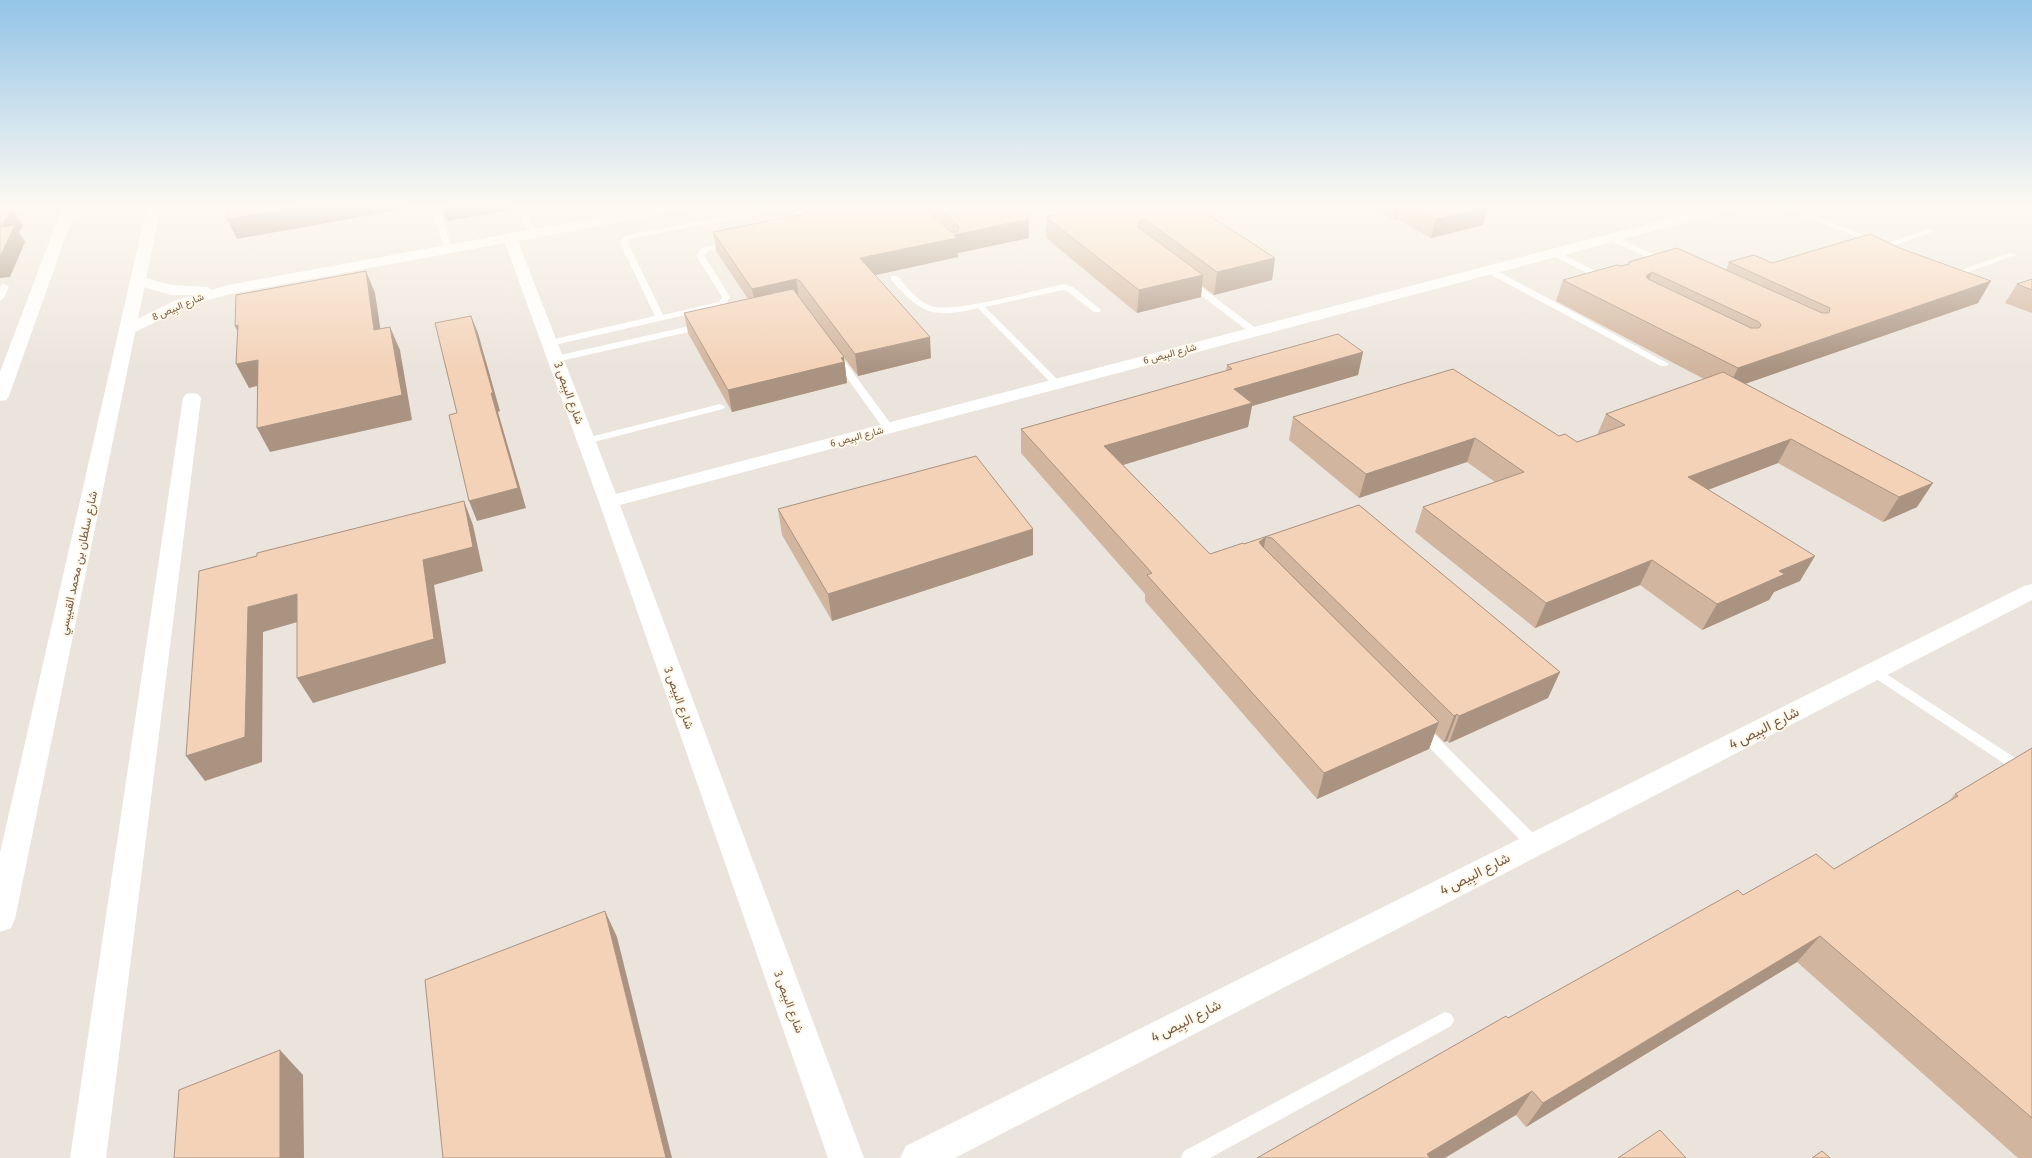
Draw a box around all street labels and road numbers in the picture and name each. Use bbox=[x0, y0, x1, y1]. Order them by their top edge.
street label: شارع البِيص 8 bbox=[150, 291, 206, 325]
street label: شارع البِيص 6 bbox=[1142, 341, 1199, 368]
street label: شارع البِيص 3 bbox=[549, 360, 587, 427]
street label: شارع البِيص 6 bbox=[829, 424, 886, 451]
street label: شارع سلطان بن محمد القبيسي bbox=[56, 490, 103, 637]
street label: شارع البِيص 3 bbox=[659, 665, 697, 732]
street label: شارع البِيص 4 bbox=[1726, 703, 1803, 755]
street label: شارع البِيص 4 bbox=[1437, 849, 1514, 901]
street label: شارع البِيص 3 bbox=[769, 969, 807, 1036]
street label: شارع البِيص 4 bbox=[1148, 996, 1225, 1048]

